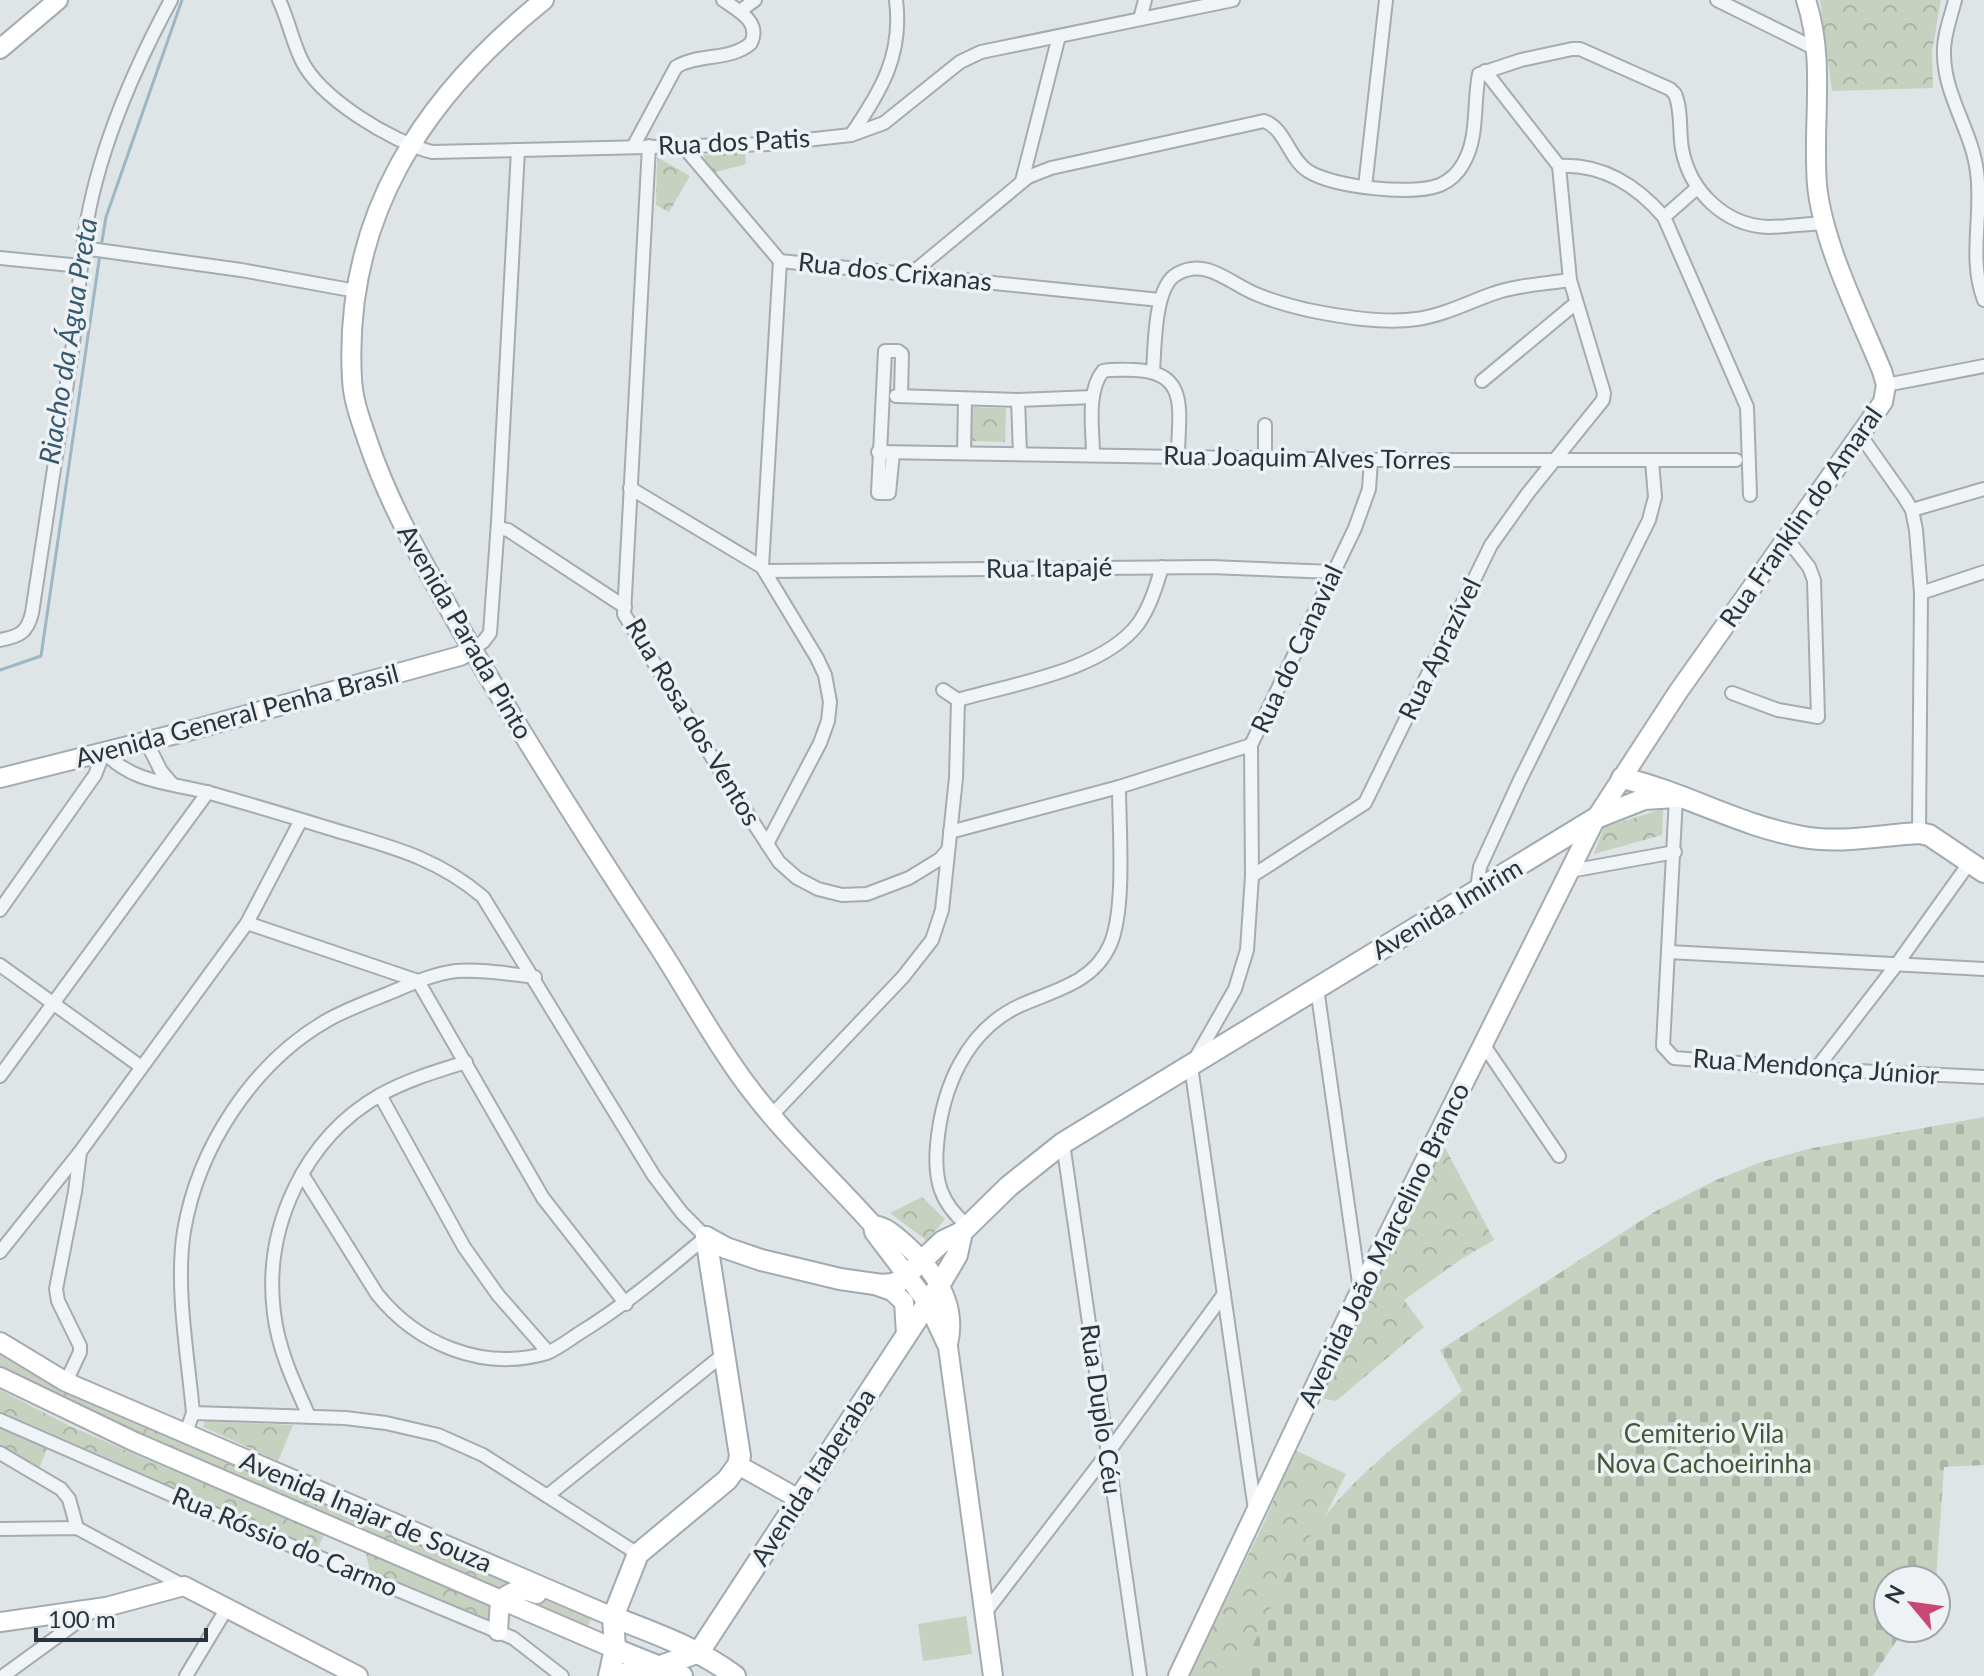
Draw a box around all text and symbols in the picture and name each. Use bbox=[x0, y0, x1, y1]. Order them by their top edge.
street label: Rua dos Patis bbox=[657, 121, 811, 161]
water label: Riacho da Água Preta bbox=[31, 215, 103, 467]
street label: Rua dos Crixanas bbox=[797, 245, 994, 297]
street label: Rua Franklin do Amaral bbox=[1712, 400, 1888, 633]
street label: Rua Joaquim Alves Torres bbox=[1163, 438, 1451, 476]
street label: Avenida Parada Pinto bbox=[391, 518, 540, 745]
street label: Rua Itapajé bbox=[985, 550, 1112, 584]
street label: Rua do Canavial bbox=[1243, 559, 1349, 738]
street label: Rua Aprazível bbox=[1391, 572, 1487, 725]
street label: Rua Rosa dos Ventos bbox=[619, 612, 768, 831]
street label: Avenida General Penha Brasil bbox=[71, 656, 402, 774]
street label: Avenida Imirim bbox=[1365, 851, 1528, 966]
street label: Rua Mendonça Júnior bbox=[1692, 1041, 1941, 1091]
street label: Avenida João Marcelino Branco bbox=[1290, 1077, 1476, 1412]
street label: Rua Duplo Céu bbox=[1074, 1322, 1130, 1496]
street label: Avenida Itaberaba bbox=[743, 1382, 881, 1571]
park label: Cemiterio Vila Nova Cachoeirinha bbox=[1596, 1417, 1812, 1479]
street label: Avenida Inajar de Souza bbox=[236, 1444, 497, 1579]
street label: Rua Róssio do Carmo bbox=[168, 1479, 403, 1603]
north arrow bbox=[1872, 1564, 1952, 1644]
text: N bbox=[1878, 1580, 1910, 1608]
scale bar bbox=[36, 1592, 206, 1642]
text: 100 m bbox=[48, 1604, 116, 1633]

